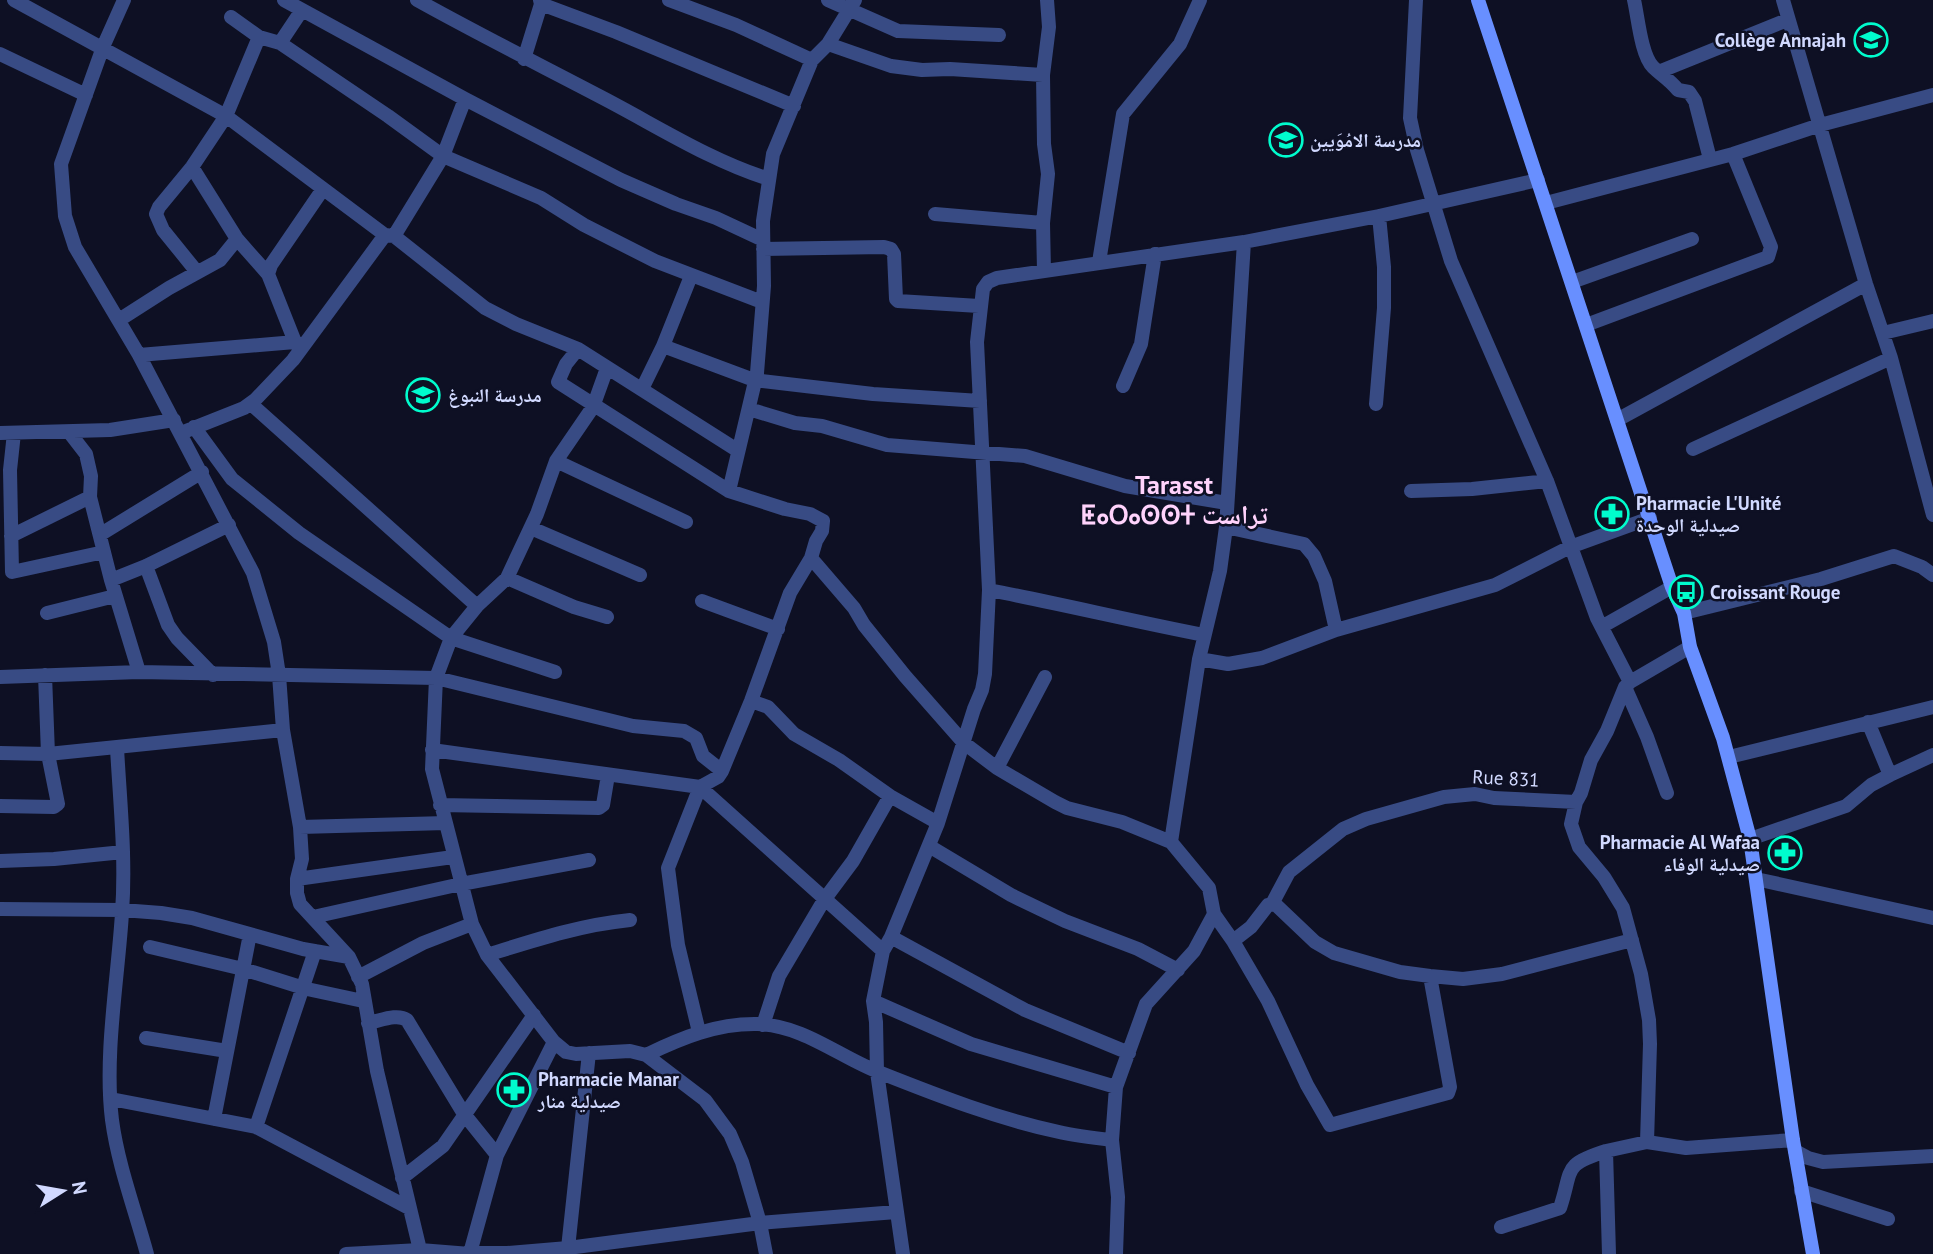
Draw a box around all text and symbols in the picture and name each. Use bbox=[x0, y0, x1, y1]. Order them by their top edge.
school or university icon: Collège Annajah bbox=[1852, 21, 1890, 59]
place label: Collège Annajah bbox=[1715, 28, 1846, 52]
school or university icon: مدرسة الامُوَيين bbox=[1267, 121, 1305, 159]
place label: مدرسة الامُوَيين bbox=[1310, 128, 1421, 152]
school or university icon: مدرسة النبوغ bbox=[404, 376, 442, 414]
place label: مدرسة النبوغ bbox=[448, 383, 542, 408]
district label: Tarasst ⵟⴰⵔⴰⵙⵙⵜ تراست bbox=[1080, 468, 1268, 531]
place label: Pharmacie L'Unité صيدلية الوحدة bbox=[1636, 491, 1781, 537]
pharmacy icon: Pharmacie L'Unité صيدلية الوحدة bbox=[1593, 495, 1631, 533]
bus stop icon: Croissant Rouge bbox=[1667, 573, 1705, 611]
place label: Croissant Rouge bbox=[1710, 580, 1840, 604]
street label: Rue 831 bbox=[1472, 764, 1540, 792]
place label: Pharmacie Al Wafaa صيدلية الوفاء bbox=[1600, 830, 1760, 876]
pharmacy icon: Pharmacie Al Wafaa صيدلية الوفاء bbox=[1766, 834, 1804, 872]
place label: Pharmacie Manar صيدلية منار bbox=[537, 1067, 679, 1113]
pharmacy icon: Pharmacie Manar صيدلية منار bbox=[495, 1071, 533, 1109]
north arrow bbox=[28, 1156, 98, 1226]
text: N bbox=[67, 1179, 93, 1196]

